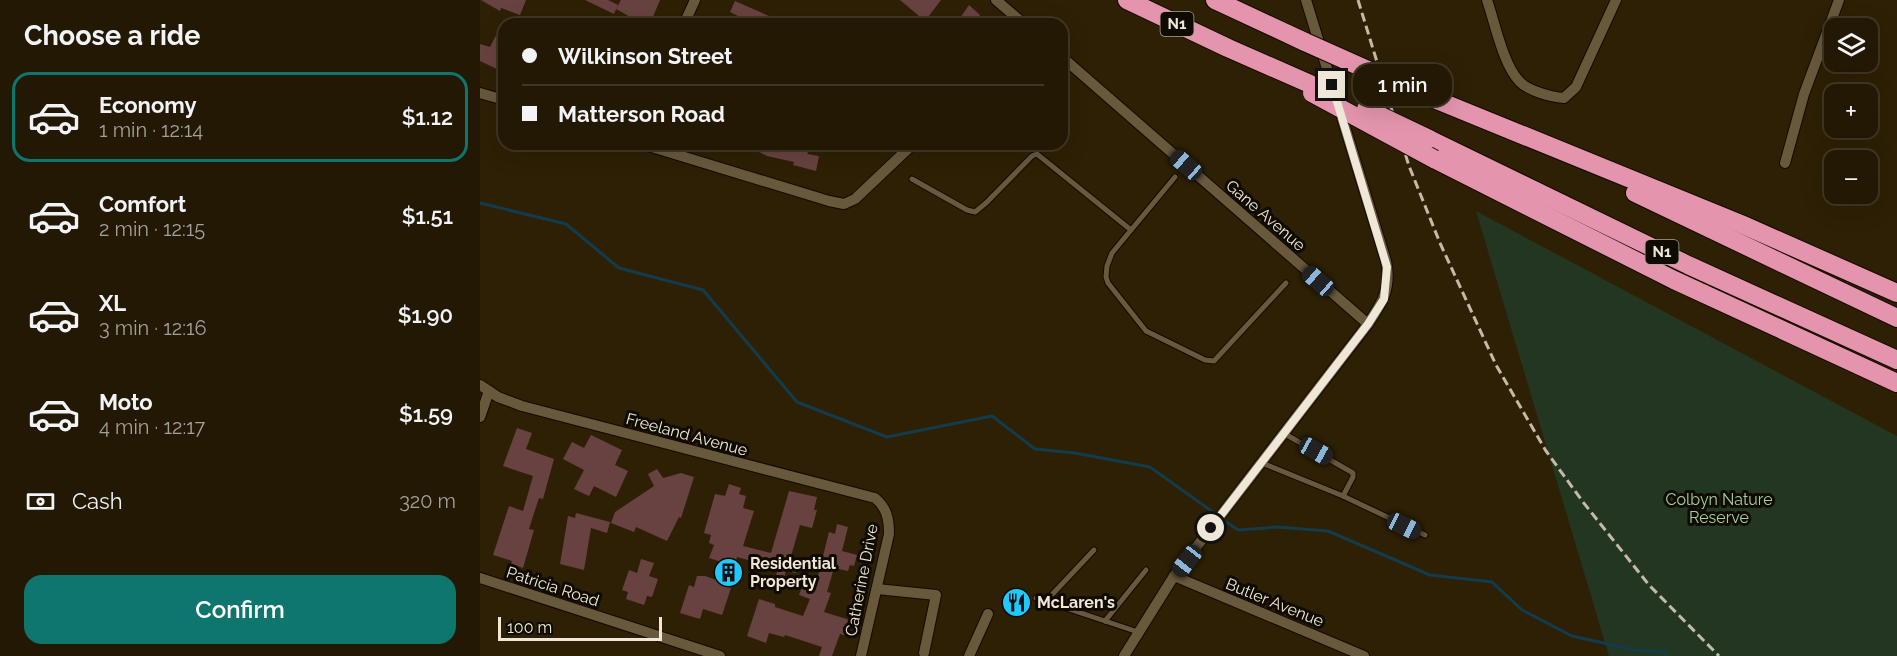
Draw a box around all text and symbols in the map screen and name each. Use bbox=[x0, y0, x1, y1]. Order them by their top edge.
road number: N1 bbox=[1160, 12, 1194, 36]
map controls bbox=[1824, 18, 1878, 204]
button: layers bbox=[1824, 18, 1878, 72]
text: Choose a ride bbox=[24, 20, 200, 51]
text: Wilkinson Street bbox=[558, 43, 732, 69]
callout: 1 min bbox=[1353, 64, 1452, 106]
route end bbox=[1318, 71, 1345, 98]
text: 1 min bbox=[1378, 73, 1427, 97]
button: + bbox=[1824, 84, 1878, 138]
icon: car bbox=[27, 90, 81, 144]
text: Economy bbox=[99, 92, 197, 118]
text: Matterson Road bbox=[558, 101, 725, 127]
text: $1.12 bbox=[402, 104, 453, 130]
text: 1 min · 12:14 bbox=[99, 118, 203, 142]
car bbox=[1167, 146, 1205, 184]
button: − bbox=[1824, 150, 1878, 204]
street label: Gane Avenue bbox=[1222, 176, 1309, 255]
icon: car bbox=[27, 189, 81, 243]
text: Comfort bbox=[99, 191, 186, 217]
text: $1.51 bbox=[402, 203, 453, 229]
text: 2 min · 12:15 bbox=[99, 217, 205, 241]
road number: N1 bbox=[1646, 240, 1678, 264]
car bbox=[1299, 262, 1337, 300]
icon: car bbox=[27, 288, 81, 342]
text: XL bbox=[99, 290, 126, 316]
text: $1.90 bbox=[398, 302, 453, 328]
text: 3 min · 12:16 bbox=[99, 316, 207, 340]
icon: car bbox=[27, 387, 81, 441]
text: Moto bbox=[99, 389, 153, 415]
text: $1.59 bbox=[399, 401, 453, 427]
street label: Freeland Avenue bbox=[624, 409, 750, 460]
text: 4 min · 12:17 bbox=[99, 415, 205, 439]
car bbox=[1296, 434, 1336, 468]
icon: cash bbox=[24, 485, 57, 518]
text: Cash bbox=[72, 488, 123, 514]
text: 320 m bbox=[399, 489, 456, 513]
park label: Colbyn Nature Reserve bbox=[1665, 490, 1773, 527]
car bbox=[1384, 510, 1424, 542]
route start bbox=[1197, 514, 1224, 541]
street label: Catherine Drive bbox=[841, 522, 882, 638]
car bbox=[1169, 541, 1205, 581]
place label: Residential Property bbox=[750, 554, 837, 591]
building icon: Residential Property bbox=[713, 556, 745, 588]
street label: Patricia Road bbox=[504, 563, 602, 610]
street label: Butler Avenue bbox=[1223, 574, 1327, 631]
button: Confirm bbox=[24, 575, 456, 644]
restaurant icon: McLaren's bbox=[1000, 586, 1032, 618]
place label: McLaren's bbox=[1037, 593, 1115, 612]
scale bar bbox=[498, 614, 662, 642]
text: 100 m bbox=[507, 618, 552, 637]

